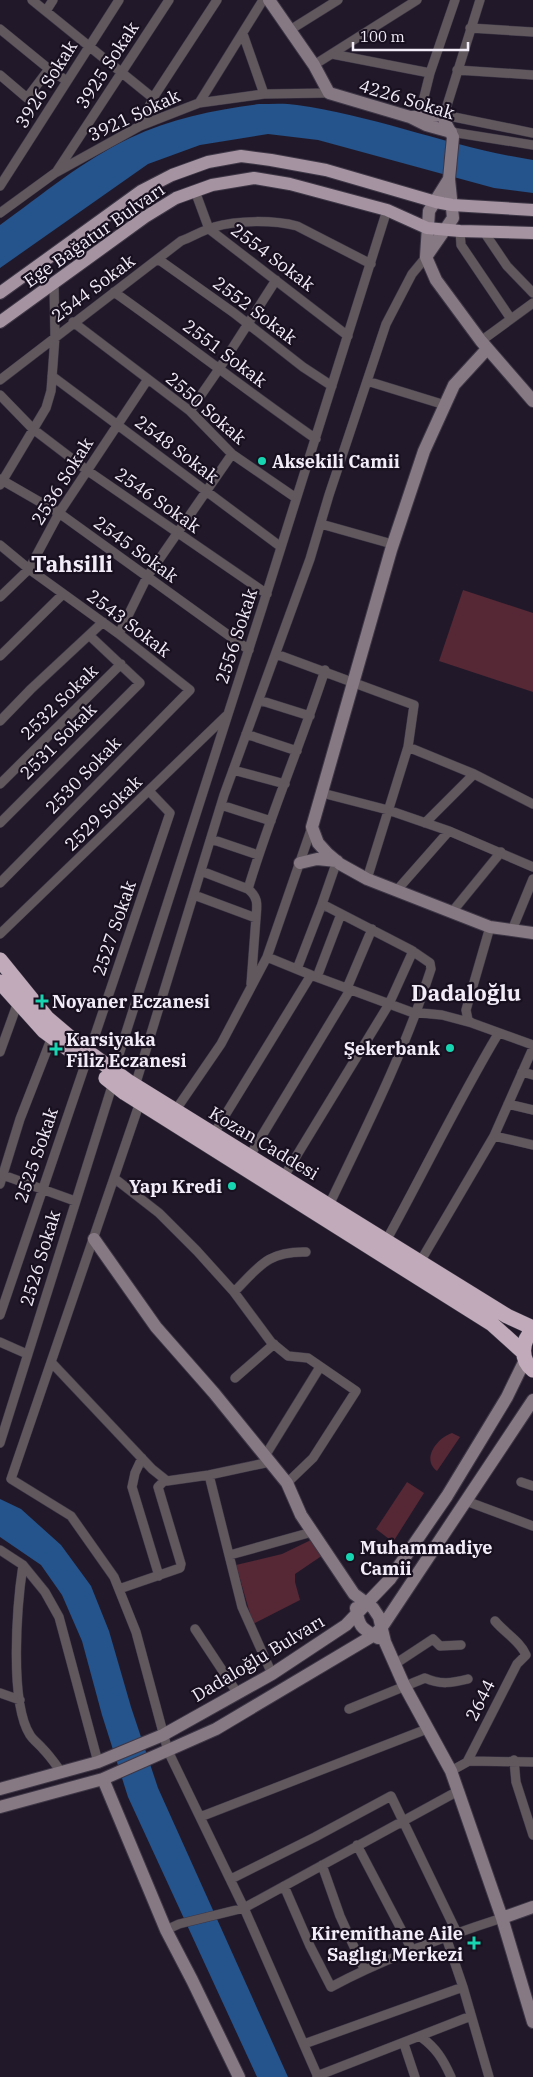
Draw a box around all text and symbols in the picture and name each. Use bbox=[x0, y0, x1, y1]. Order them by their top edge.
street label: 3925 Sokak bbox=[70, 17, 144, 113]
scale bar bbox=[353, 20, 468, 52]
text: 100 m bbox=[360, 27, 405, 46]
street label: 3926 Sokak bbox=[10, 36, 82, 132]
street label: 4226 Sokak bbox=[356, 74, 458, 125]
street label: 3921 Sokak bbox=[84, 83, 184, 146]
street label: Ege Bağatur Bulvarı bbox=[19, 177, 169, 292]
street label: 2554 Sokak bbox=[227, 218, 320, 296]
street label: 2544 Sokak bbox=[47, 249, 140, 327]
street label: 2552 Sokak bbox=[209, 271, 302, 349]
street label: 2551 Sokak bbox=[179, 314, 272, 392]
street label: 2550 Sokak bbox=[161, 367, 251, 449]
street label: 2548 Sokak bbox=[131, 410, 224, 488]
street label: 2536 Sokak bbox=[26, 433, 98, 529]
place label: Aksekili Camii bbox=[272, 450, 400, 473]
marker: Aksekili Camii bbox=[256, 455, 268, 467]
street label: 2546 Sokak bbox=[111, 462, 206, 538]
street label: 2545 Sokak bbox=[89, 511, 183, 588]
district label: Tahsilli bbox=[31, 549, 113, 578]
street label: 2543 Sokak bbox=[83, 584, 176, 662]
street label: 2556 Sokak bbox=[210, 585, 262, 687]
street label: 2532 Sokak bbox=[15, 659, 103, 745]
street label: 2531 Sokak bbox=[15, 698, 101, 784]
street label: 2530 Sokak bbox=[40, 731, 126, 819]
street label: 2529 Sokak bbox=[59, 770, 147, 856]
street label: 2527 Sokak bbox=[87, 877, 141, 979]
district label: Dadaloğlu bbox=[411, 978, 521, 1007]
place label: Noyaner Eczanesi bbox=[52, 990, 210, 1013]
marker: Noyaner Eczanesi bbox=[36, 995, 48, 1007]
place label: Karsiyaka Filiz Eczanesi bbox=[66, 1028, 187, 1072]
place label: Şekerbank bbox=[344, 1037, 441, 1060]
marker: Şekerbank bbox=[444, 1042, 456, 1054]
marker: Karsiyaka Filiz Eczanesi bbox=[50, 1043, 62, 1055]
street label: Kozan Caddesi bbox=[205, 1101, 323, 1185]
street label: 2525 Sokak bbox=[9, 1104, 63, 1206]
place label: Yapı Kredi bbox=[129, 1175, 222, 1198]
marker: Yapı Kredi bbox=[226, 1180, 238, 1192]
street label: 2526 Sokak bbox=[15, 1207, 66, 1309]
place label: Muhammadiye Camii bbox=[360, 1536, 492, 1580]
marker: Muhammadiye Camii bbox=[344, 1551, 356, 1563]
street label: Dadaloğlu Bulvarı bbox=[187, 1609, 329, 1707]
street label: 2644 bbox=[460, 1676, 500, 1724]
place label: Kiremithane Aile Saglıgı Merkezi bbox=[311, 1922, 463, 1966]
marker: Kiremithane Aile Saglıgı Merkezi bbox=[467, 1936, 481, 1950]

